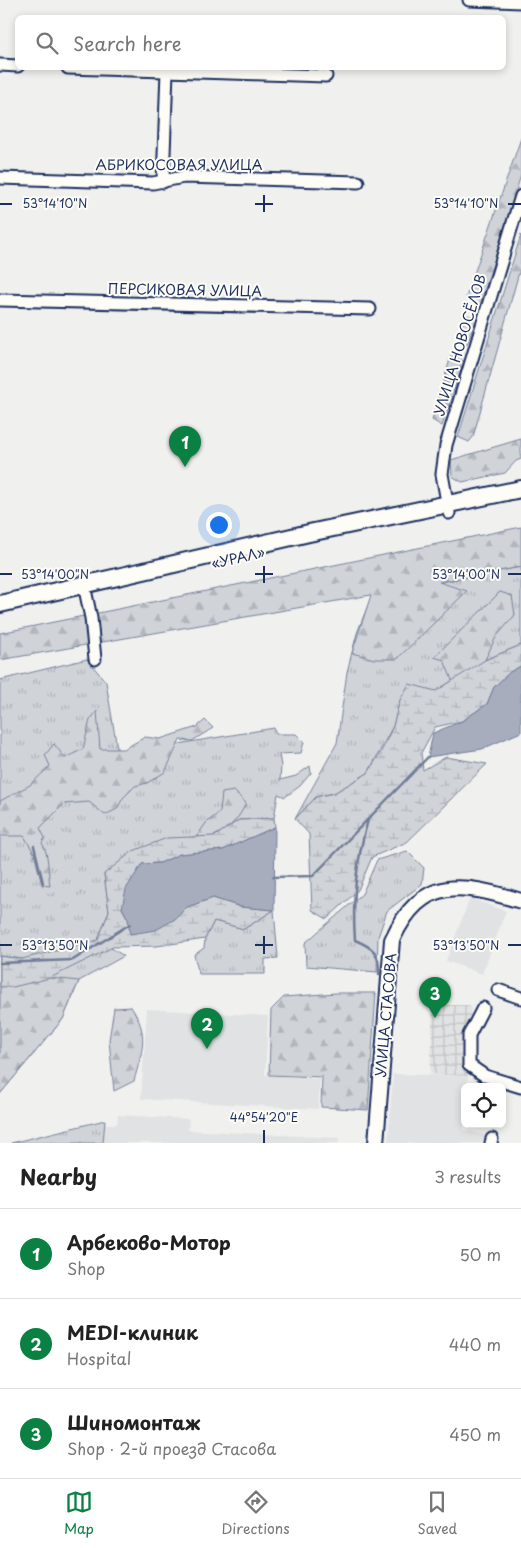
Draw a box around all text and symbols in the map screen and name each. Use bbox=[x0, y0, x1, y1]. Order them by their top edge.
search box bbox=[15, 15, 506, 70]
icon: search bbox=[33, 29, 61, 57]
text: Search here bbox=[73, 29, 182, 57]
street label: АБРИКОСОВАЯ УЛИЦА bbox=[95, 154, 263, 175]
text: 53°14'10"N bbox=[23, 194, 87, 212]
text: 53°14'10"N bbox=[434, 194, 498, 212]
street label: УЛИЦА НОВОСЁЛОВ bbox=[428, 271, 491, 418]
street label: ПЕРСИКОВАЯ УЛИЦА bbox=[108, 278, 263, 301]
pin: 1 bbox=[169, 426, 201, 467]
your location bbox=[206, 512, 232, 538]
street label: «УРАЛ» bbox=[209, 541, 267, 574]
text: 53°14'00"N bbox=[21, 565, 89, 583]
text: 53°14'00"N bbox=[432, 565, 500, 583]
text: 53°13'50"N bbox=[22, 936, 88, 954]
text: 53°13'50"N bbox=[433, 936, 499, 954]
street label: УЛИЦА СТАСОВА bbox=[370, 952, 401, 1078]
pin: 3 bbox=[419, 977, 451, 1018]
pin: 2 bbox=[191, 1008, 223, 1049]
map controls bbox=[461, 1083, 506, 1128]
button: locate bbox=[461, 1083, 506, 1128]
text: 44°54'20"E bbox=[230, 1108, 298, 1126]
text: Nearby bbox=[20, 1160, 97, 1192]
text: 3 results bbox=[434, 1164, 501, 1188]
text: Арбеково-Мотор bbox=[67, 1228, 231, 1256]
text: 1 bbox=[32, 1242, 40, 1266]
text: 50 m bbox=[460, 1242, 501, 1266]
text: Shop bbox=[67, 1256, 105, 1280]
text: MEDI-клиник bbox=[67, 1318, 198, 1346]
text: 2 bbox=[30, 1332, 42, 1356]
text: 440 m bbox=[449, 1332, 501, 1356]
text: Hospital bbox=[67, 1346, 131, 1370]
text: Шиномонтаж bbox=[67, 1408, 200, 1436]
text: 3 bbox=[31, 1422, 41, 1446]
text: 450 m bbox=[449, 1422, 501, 1446]
text: Shop · 2-й проезд Стасова bbox=[67, 1436, 276, 1460]
tab: Map bbox=[64, 1488, 94, 1539]
tab: Directions bbox=[222, 1488, 290, 1539]
tab: Saved bbox=[417, 1488, 457, 1539]

